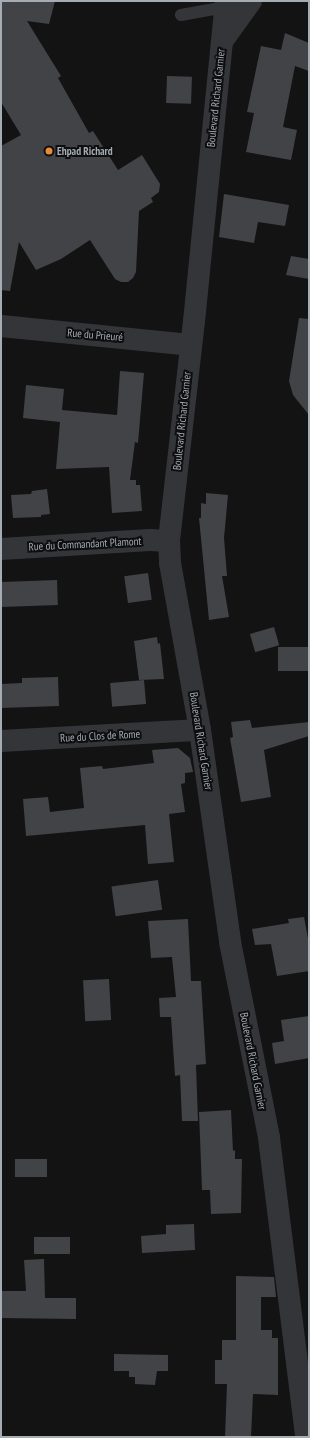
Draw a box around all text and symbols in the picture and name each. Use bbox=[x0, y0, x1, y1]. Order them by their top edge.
street label: Boulevard Richard Garnier bbox=[204, 48, 228, 148]
place label: Ehpad Richard bbox=[57, 144, 113, 158]
marker: Ehpad Richard bbox=[44, 146, 54, 156]
street label: Rue du Prieuré bbox=[67, 326, 123, 344]
street label: Boulevard Richard Garnier bbox=[170, 371, 194, 471]
street label: Rue du Commandant Plamont bbox=[28, 534, 142, 554]
street label: Boulevard Richard Garnier bbox=[187, 691, 215, 791]
street label: Rue du Clos de Rome bbox=[60, 727, 140, 745]
street label: Boulevard Richard Garnier bbox=[237, 1011, 269, 1111]

